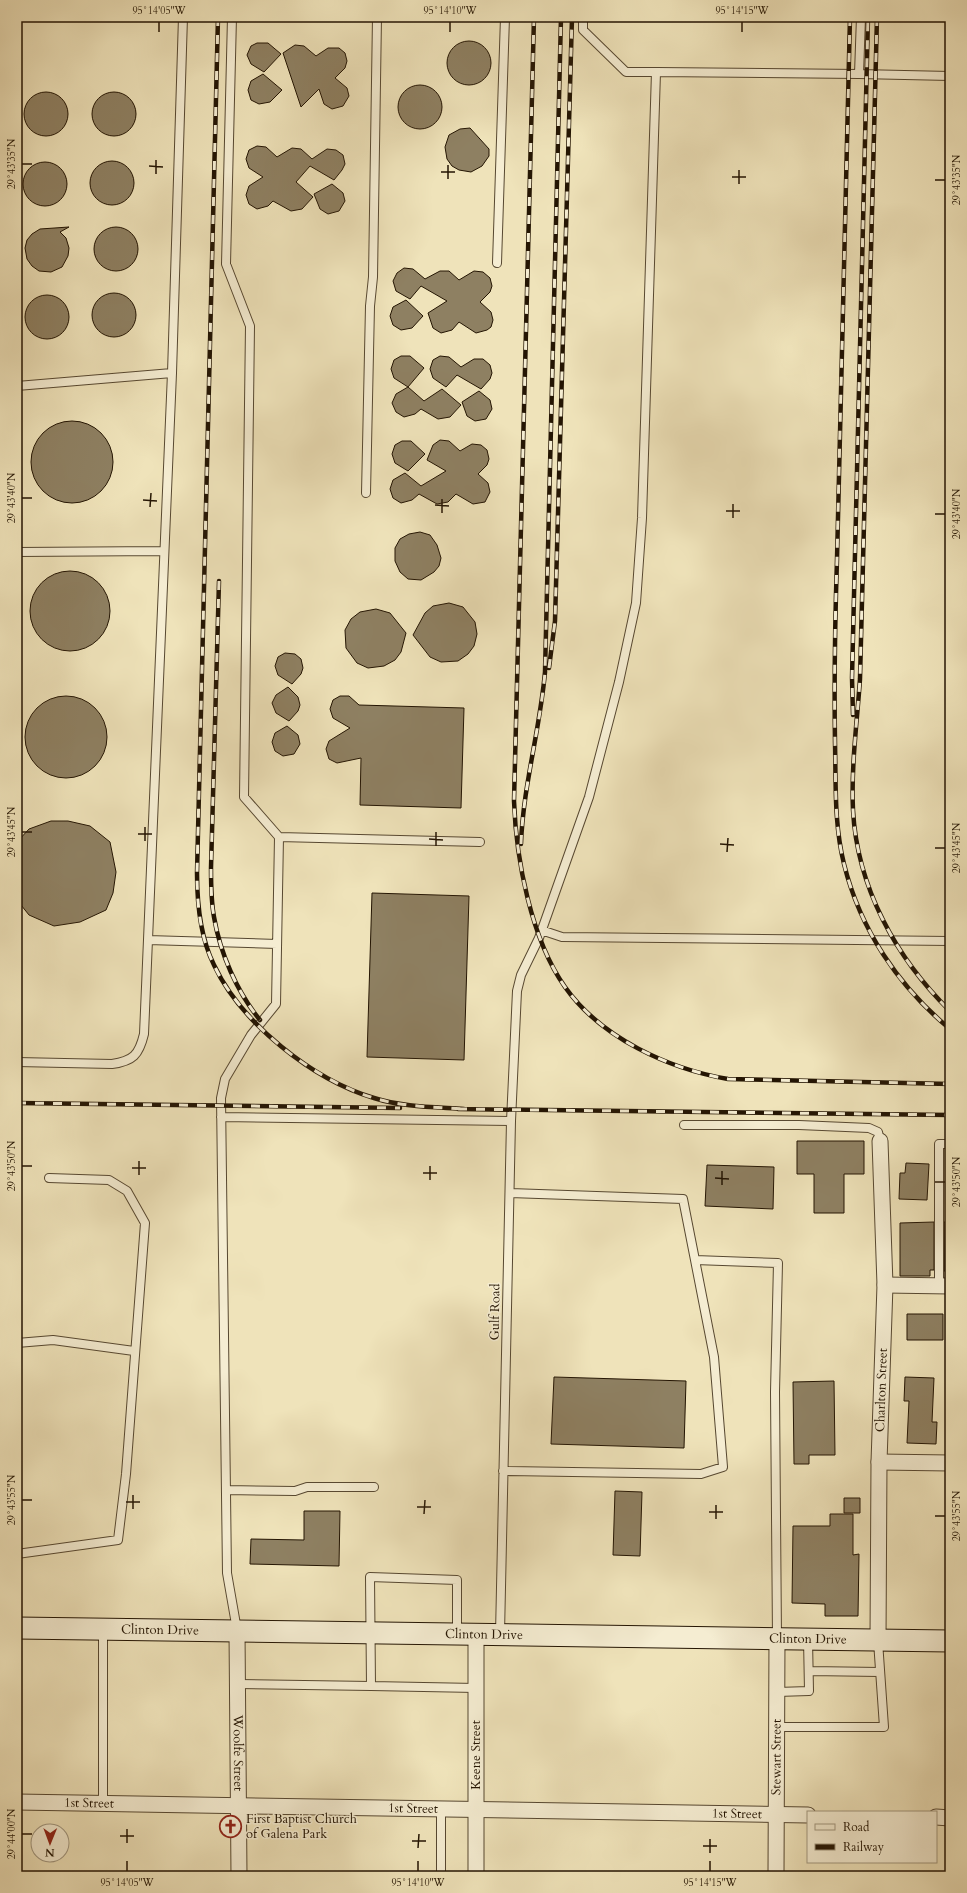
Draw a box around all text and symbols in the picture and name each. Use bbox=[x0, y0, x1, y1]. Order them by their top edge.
text: 95°14'05"W bbox=[132, 4, 187, 18]
text: 95°14'10"W bbox=[423, 4, 478, 18]
text: 95°14'15"W bbox=[715, 4, 770, 18]
text: 29°43'35"N bbox=[5, 138, 19, 189]
text: 29°43'35"N bbox=[950, 154, 964, 205]
text: 29°43'40"N bbox=[5, 472, 19, 523]
text: 29°43'40"N bbox=[950, 488, 964, 539]
text: 29°43'45"N bbox=[5, 806, 19, 857]
text: 29°43'45"N bbox=[950, 822, 964, 873]
text: 29°43'50"N bbox=[5, 1140, 19, 1191]
text: 29°43'50"N bbox=[950, 1156, 964, 1207]
street label: Gulf Road bbox=[486, 1283, 504, 1341]
street label: Charlton Street bbox=[871, 1348, 892, 1432]
text: 29°43'55"N bbox=[5, 1474, 19, 1525]
text: 29°43'55"N bbox=[950, 1490, 964, 1541]
street label: Clinton Drive bbox=[121, 1620, 199, 1640]
street label: Clinton Drive bbox=[445, 1625, 523, 1644]
street label: Clinton Drive bbox=[769, 1629, 847, 1649]
street label: Woolfe Street bbox=[229, 1714, 247, 1791]
street label: Stewart Street bbox=[767, 1719, 786, 1795]
street label: Keene Street bbox=[467, 1720, 485, 1790]
street label: 1st Street bbox=[64, 1794, 114, 1813]
street label: 1st Street bbox=[388, 1799, 438, 1818]
street label: 1st Street bbox=[712, 1804, 762, 1823]
text: 29°44'00"N bbox=[5, 1808, 19, 1859]
place label: First Baptist Church of Galena Park bbox=[246, 1810, 357, 1843]
legend bbox=[807, 1811, 937, 1863]
church icon: First Baptist Church of Galena Park bbox=[217, 1813, 243, 1839]
text: Road bbox=[843, 1819, 870, 1835]
north arrow bbox=[30, 1823, 70, 1863]
text: Railway bbox=[843, 1839, 885, 1855]
text: N bbox=[44, 1845, 55, 1860]
text: 95°14'05"W bbox=[100, 1876, 155, 1890]
text: 95°14'10"W bbox=[391, 1876, 446, 1890]
text: 95°14'15"W bbox=[683, 1876, 738, 1890]

